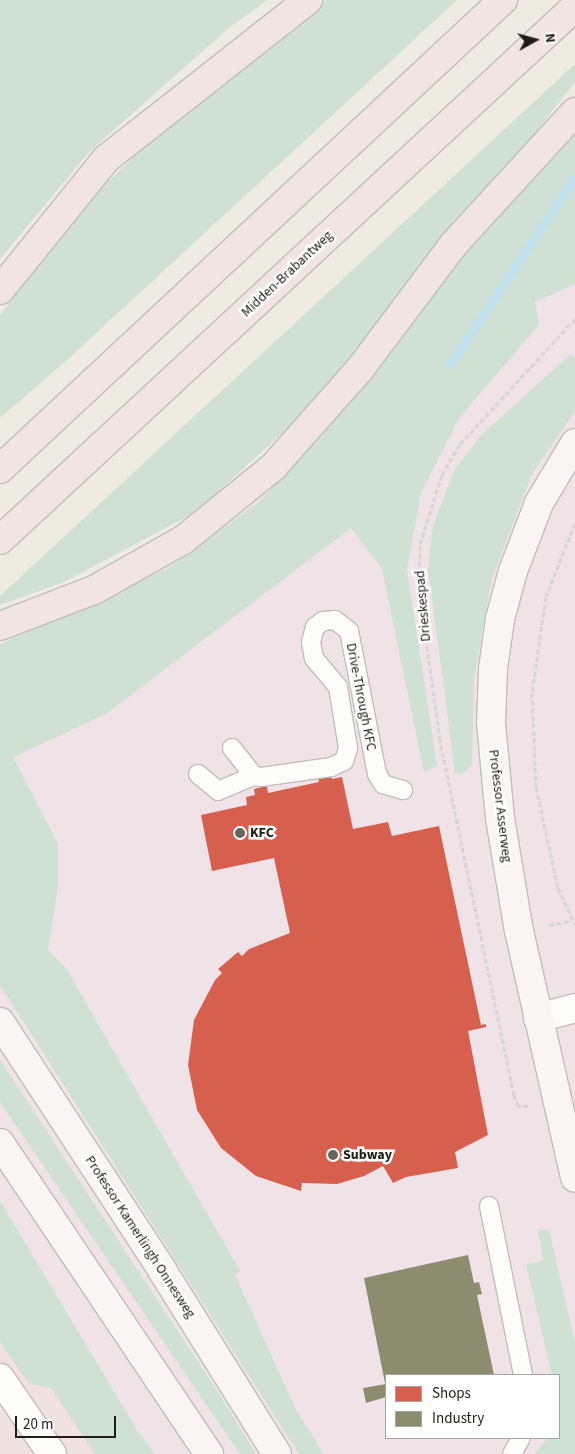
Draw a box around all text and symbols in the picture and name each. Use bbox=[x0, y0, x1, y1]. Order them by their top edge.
north arrow bbox=[510, 15, 560, 65]
text: N bbox=[539, 32, 560, 44]
street label: Midden-Brabantweg bbox=[238, 227, 336, 321]
street label: Drieskespad bbox=[412, 570, 434, 642]
street label: Drive-Through KFC bbox=[342, 642, 380, 752]
street label: Professor Asserweg bbox=[485, 749, 515, 863]
place label: KFC bbox=[250, 825, 274, 841]
marker: KFC bbox=[234, 827, 246, 839]
place label: Subway bbox=[343, 1147, 392, 1163]
marker: Subway bbox=[327, 1149, 339, 1161]
street label: Professor Kamerlingh Onnesweg bbox=[81, 1153, 199, 1321]
legend bbox=[385, 1374, 560, 1439]
text: Shops bbox=[432, 1383, 471, 1404]
scale bar bbox=[18, 1406, 119, 1438]
text: Industry bbox=[432, 1408, 484, 1429]
text: 20 m bbox=[23, 1414, 53, 1435]

